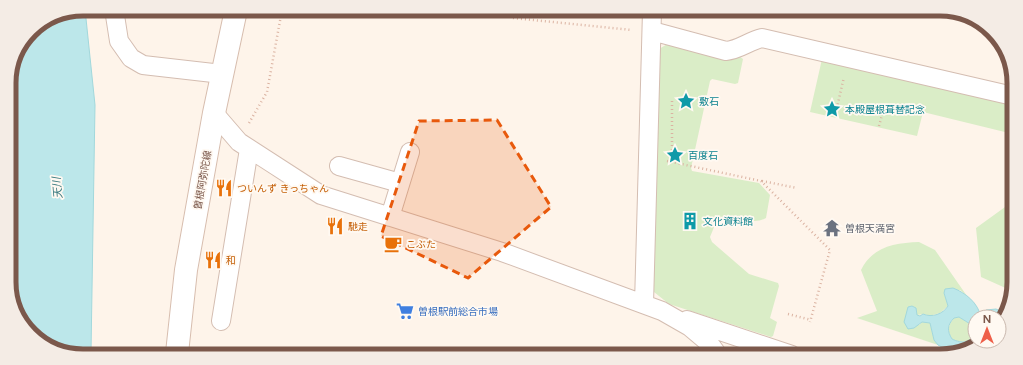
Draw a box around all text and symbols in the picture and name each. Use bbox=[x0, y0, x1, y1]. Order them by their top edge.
place icon: 敷石 bbox=[676, 91, 696, 111]
place label: 敷石 bbox=[699, 95, 719, 108]
place icon: 本殿屋根葺替記念 bbox=[822, 99, 842, 119]
place label: 本殿屋根葺替記念 bbox=[845, 103, 925, 116]
place icon: 百度石 bbox=[665, 145, 685, 165]
street label: 曽根阿弥陀線 bbox=[191, 149, 214, 211]
place label: 百度石 bbox=[688, 149, 718, 162]
water label: 天川 bbox=[50, 175, 65, 199]
restaurant icon: ついんず きっちゃん bbox=[214, 178, 234, 198]
place label: ついんず きっちゃん bbox=[237, 182, 329, 195]
building icon: 文化資料館 bbox=[680, 211, 700, 231]
place label: 文化資料館 bbox=[703, 215, 753, 228]
restaurant icon: 馳走 bbox=[325, 216, 345, 236]
temple icon: 曽根天満宮 bbox=[822, 218, 842, 238]
place label: 馳走 bbox=[348, 220, 368, 233]
place label: 曽根天満宮 bbox=[845, 222, 895, 235]
cafe icon: こぶた bbox=[383, 234, 403, 254]
place label: こぶた bbox=[406, 238, 436, 251]
restaurant icon: 和 bbox=[203, 250, 223, 270]
place label: 和 bbox=[226, 254, 236, 267]
supermarket icon: 曽根駅前総合市場 bbox=[395, 301, 415, 321]
place label: 曽根駅前総合市場 bbox=[418, 305, 498, 318]
north arrow bbox=[967, 309, 1007, 349]
text: N bbox=[983, 313, 991, 326]

